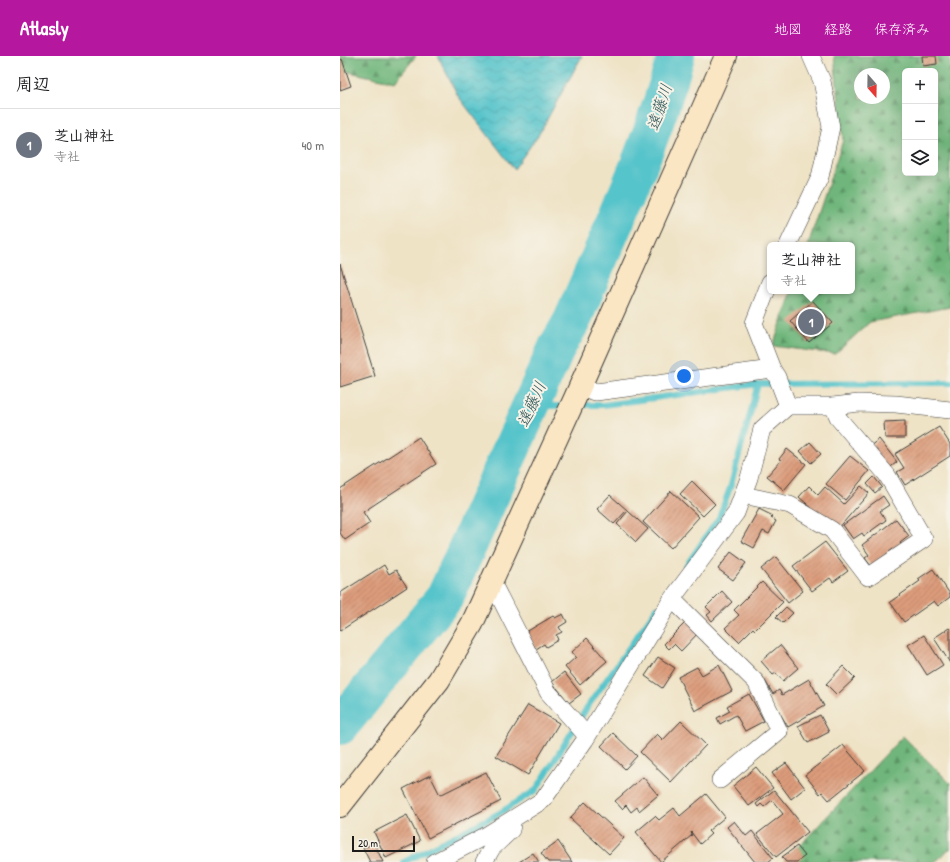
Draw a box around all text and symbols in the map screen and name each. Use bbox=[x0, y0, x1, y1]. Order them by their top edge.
text: Atlasly bbox=[20, 15, 69, 41]
text: 地図 bbox=[774, 19, 802, 38]
text: 経路 bbox=[824, 19, 852, 38]
text: 保存済み bbox=[874, 19, 930, 38]
north arrow bbox=[854, 68, 890, 104]
map controls bbox=[902, 68, 938, 176]
button: + bbox=[902, 68, 938, 104]
text: 周辺 bbox=[16, 72, 50, 95]
water label: 遠藤川 bbox=[641, 81, 677, 133]
button: − bbox=[902, 104, 938, 140]
text: 芝山神社 bbox=[54, 125, 114, 146]
text: 1 bbox=[27, 136, 31, 154]
text: 40 m bbox=[301, 136, 324, 154]
button: layers bbox=[902, 140, 938, 176]
text: 寺社 bbox=[54, 147, 80, 165]
popup bbox=[767, 242, 855, 294]
text: 芝山神社 bbox=[781, 249, 841, 270]
text: 寺社 bbox=[781, 271, 807, 289]
pin: 1 bbox=[798, 307, 824, 337]
your location bbox=[674, 366, 694, 386]
water label: 遠藤川 bbox=[511, 378, 551, 430]
scale bar bbox=[352, 834, 415, 853]
text: 20 m bbox=[358, 836, 378, 850]

